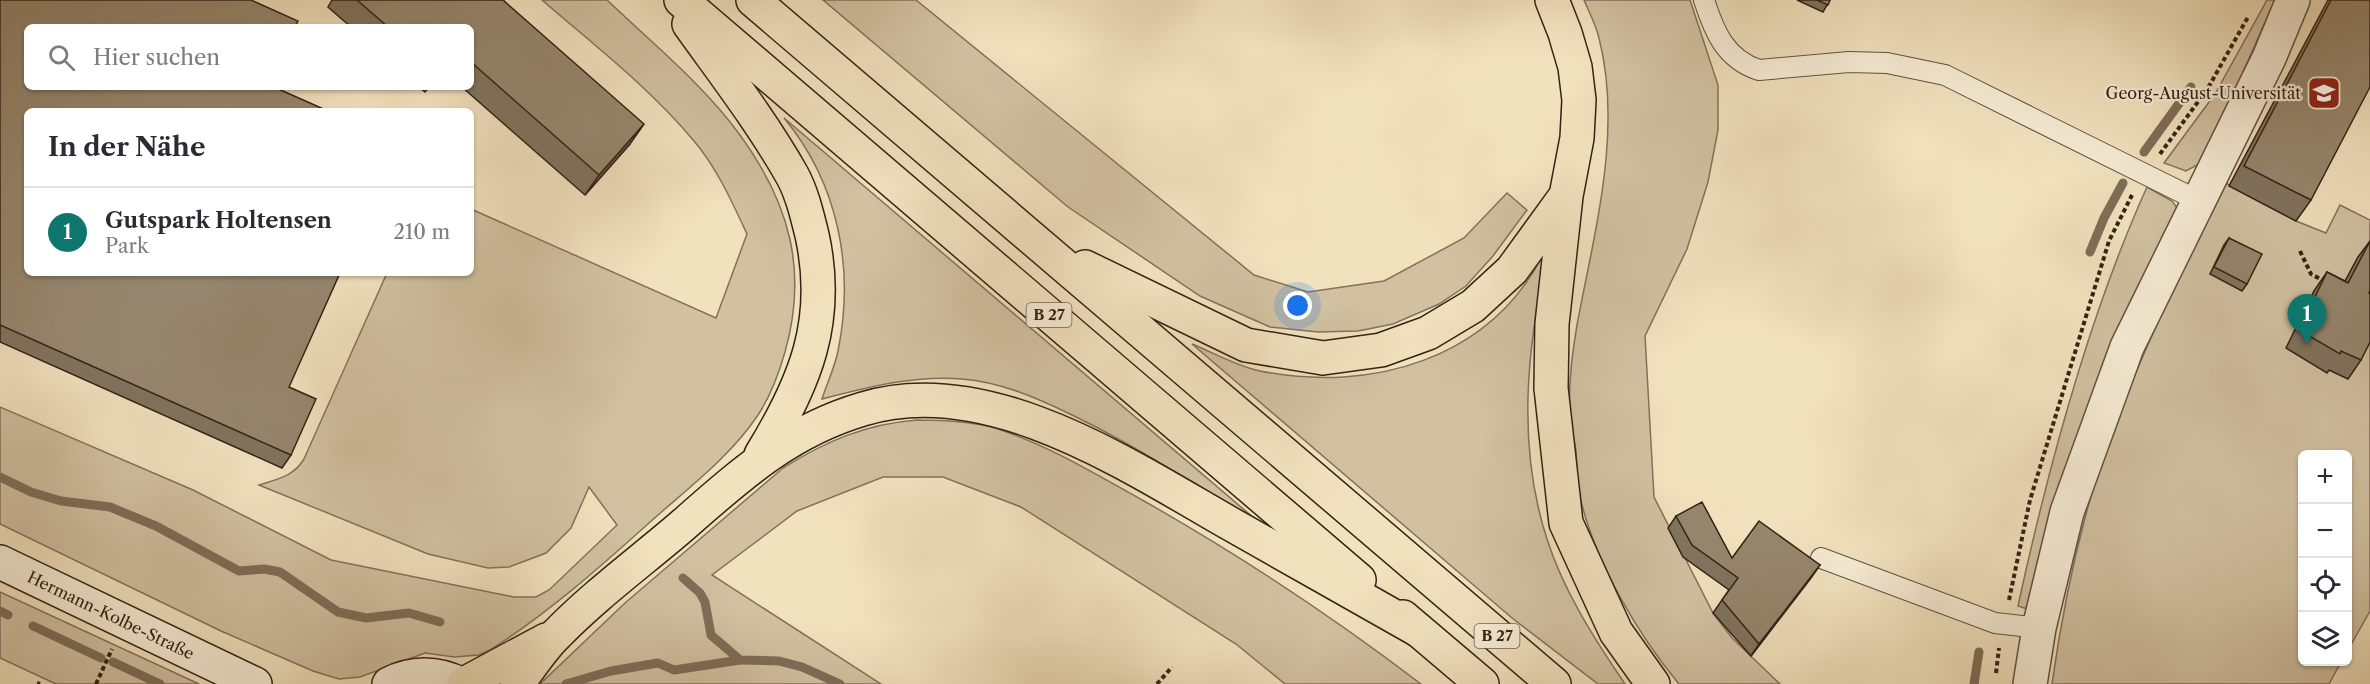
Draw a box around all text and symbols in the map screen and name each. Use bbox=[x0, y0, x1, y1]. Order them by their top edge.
search box bbox=[24, 24, 474, 90]
icon: search bbox=[45, 41, 78, 74]
text: Hier suchen bbox=[93, 44, 220, 71]
school or university icon: Georg-August-Universität bbox=[2306, 75, 2342, 111]
place label: Georg-August-Universität bbox=[2106, 83, 2301, 103]
text: In der Nähe bbox=[48, 131, 205, 163]
text: Gutspark Holtensen bbox=[105, 207, 332, 234]
text: 1 bbox=[63, 220, 72, 244]
text: 210 m bbox=[393, 220, 450, 244]
text: Park bbox=[105, 234, 148, 258]
your location bbox=[1283, 291, 1312, 320]
pin: 1 bbox=[2288, 294, 2326, 344]
road number: B 27 bbox=[1026, 303, 1072, 327]
map controls bbox=[2298, 450, 2352, 666]
button: + bbox=[2298, 450, 2352, 504]
button: − bbox=[2298, 504, 2352, 558]
button: locate bbox=[2298, 558, 2352, 612]
street label: Hermann-Kolbe-Straße bbox=[24, 567, 198, 664]
button: layers bbox=[2298, 612, 2352, 666]
road number: B 27 bbox=[1474, 624, 1520, 648]

